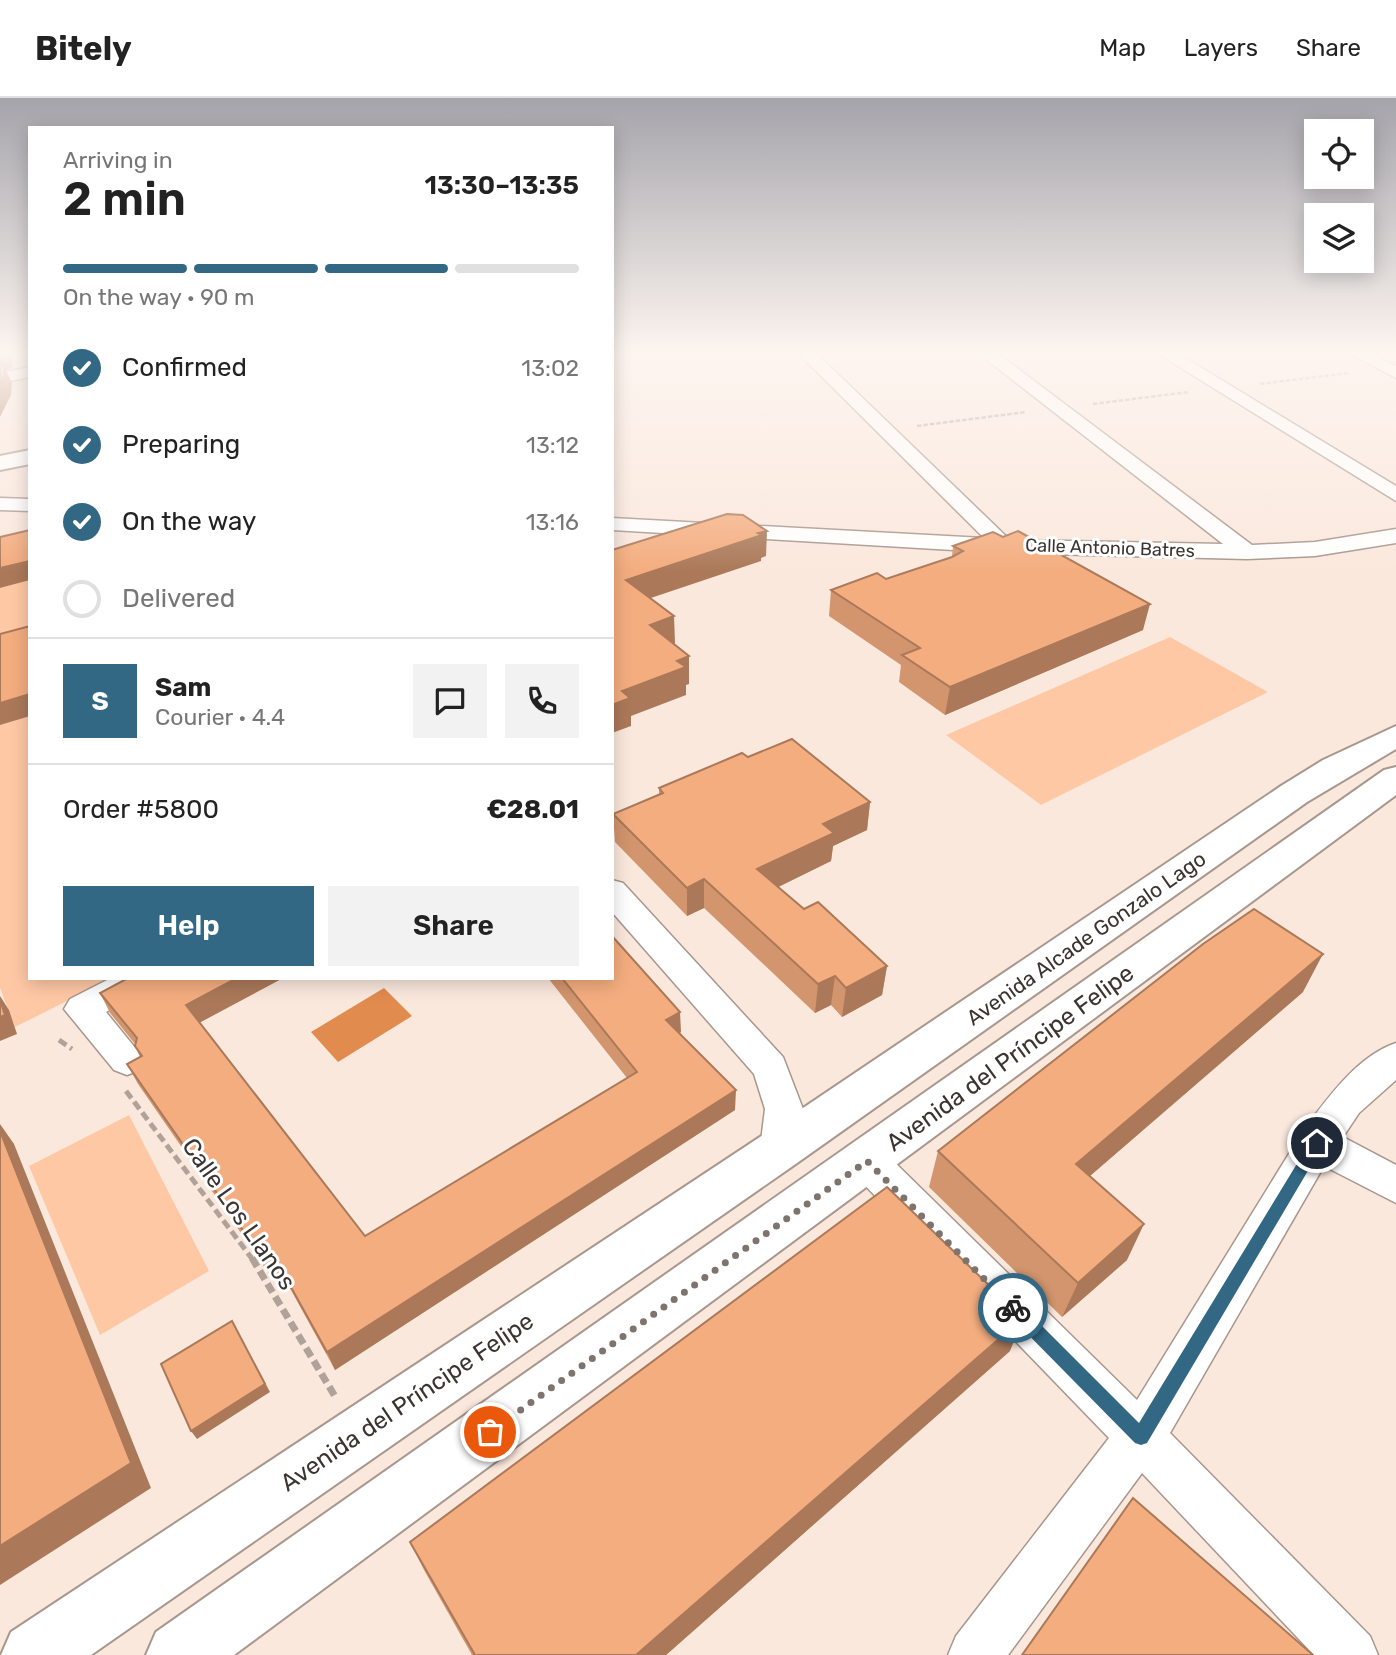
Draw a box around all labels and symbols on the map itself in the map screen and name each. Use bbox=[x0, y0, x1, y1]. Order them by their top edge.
street label: Calle Antonio Batres bbox=[1025, 534, 1195, 562]
street label: Avenida Alcade Gonzalo Lago bbox=[962, 846, 1210, 1030]
street label: Avenida del Príncipe Felipe bbox=[881, 959, 1139, 1157]
pin bbox=[1287, 1113, 1347, 1173]
street label: Calle Los Llanos bbox=[176, 1133, 302, 1295]
courier bbox=[978, 1273, 1048, 1343]
street label: Avenida del Príncipe Felipe bbox=[275, 1307, 539, 1497]
pin bbox=[460, 1402, 520, 1462]

